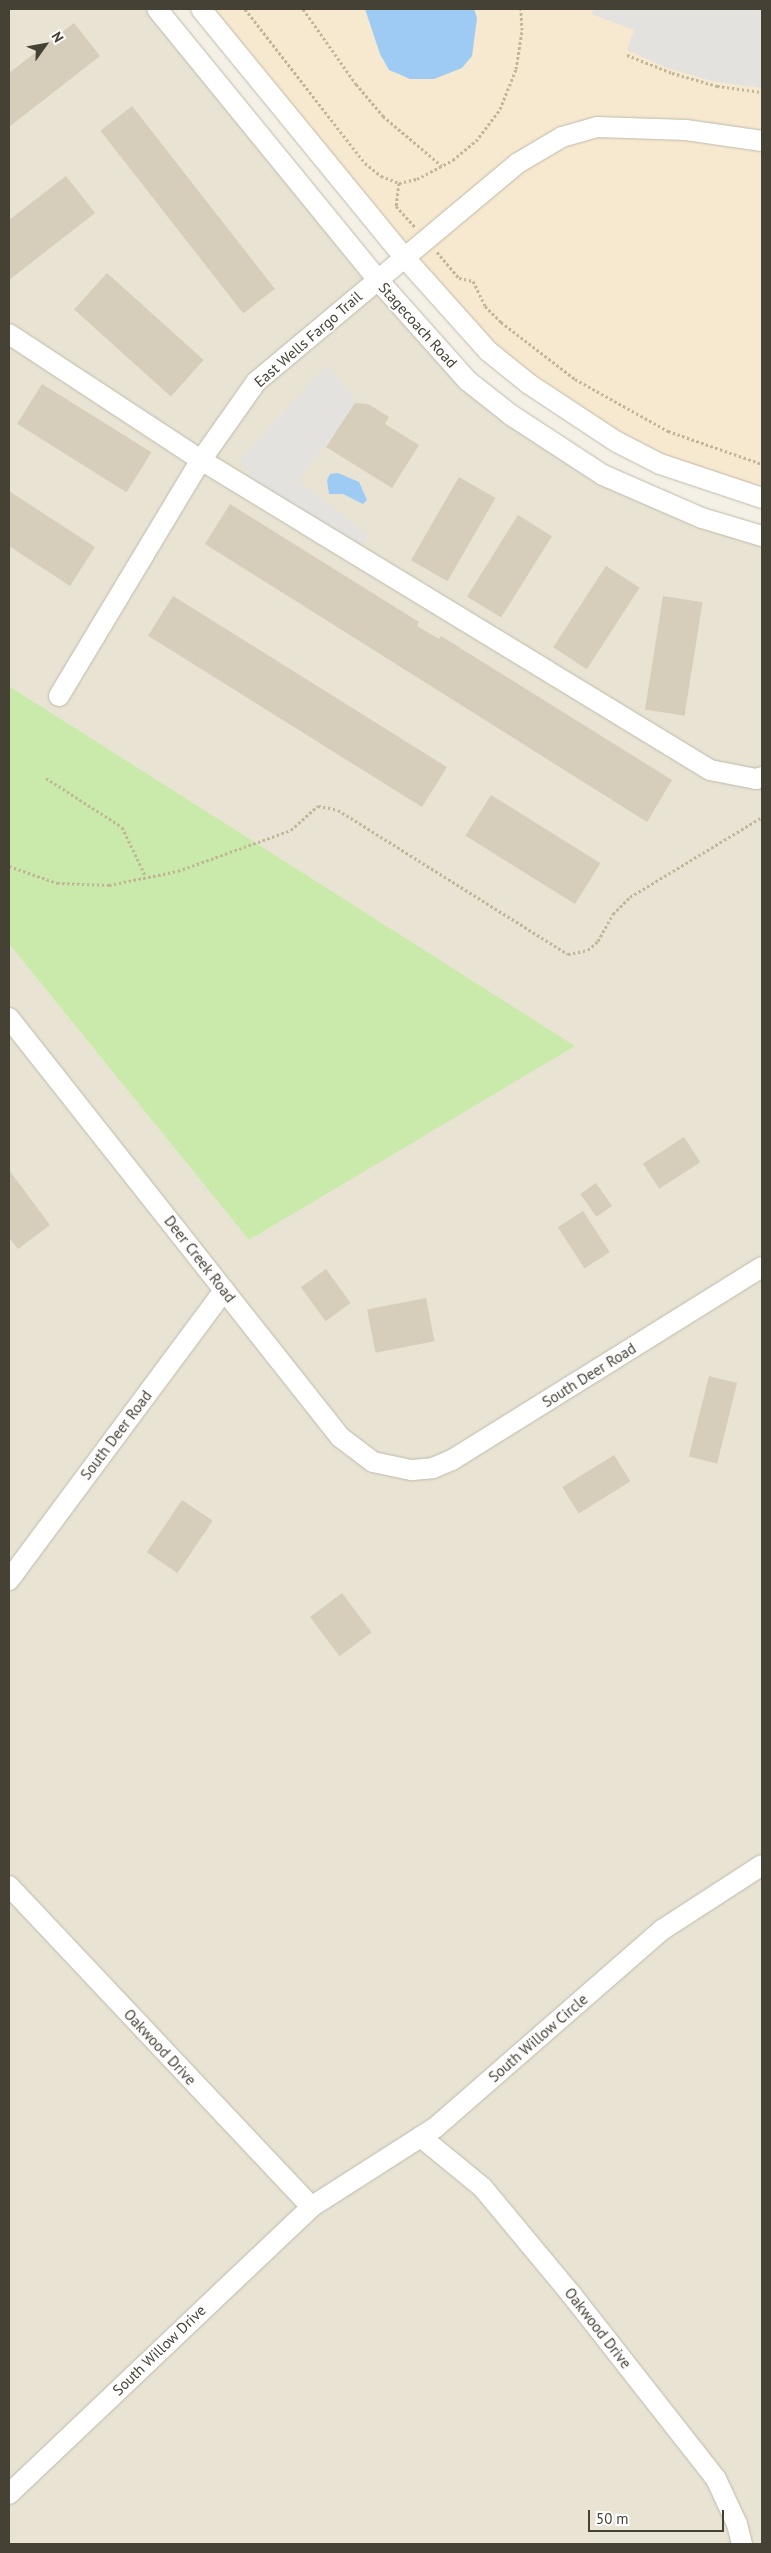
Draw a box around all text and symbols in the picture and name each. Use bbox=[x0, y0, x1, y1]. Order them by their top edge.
north arrow bbox=[20, 20, 70, 70]
text: N bbox=[48, 28, 68, 46]
street label: Stagecoach Road bbox=[375, 279, 461, 371]
street label: East Wells Fargo Trail bbox=[250, 287, 366, 391]
street label: Deer Creek Road bbox=[160, 1212, 240, 1306]
street label: South Deer Road bbox=[539, 1339, 639, 1411]
street label: South Deer Road bbox=[77, 1387, 155, 1483]
street label: South Willow Circle bbox=[485, 1990, 591, 2086]
street label: Oakwood Drive bbox=[120, 2005, 200, 2089]
street label: Oakwood Drive bbox=[561, 2284, 635, 2372]
street label: South Willow Drive bbox=[108, 2301, 210, 2399]
scale bar bbox=[591, 2500, 727, 2532]
text: 50 m bbox=[596, 2509, 629, 2528]

